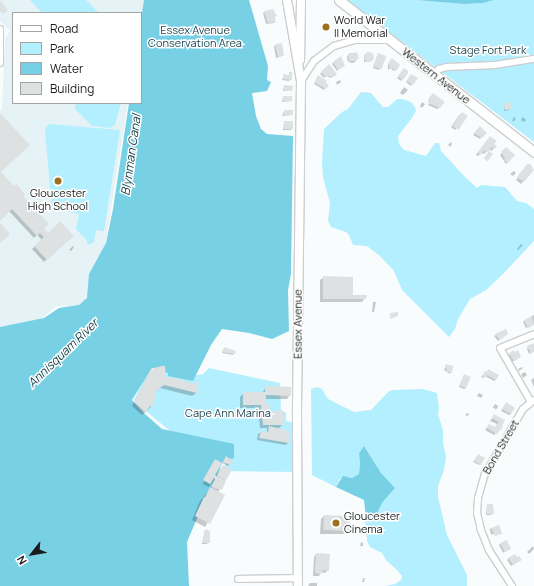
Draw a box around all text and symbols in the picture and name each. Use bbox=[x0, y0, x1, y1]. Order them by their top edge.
legend bbox=[12, 12, 142, 104]
place label: World War II Memorial bbox=[334, 14, 388, 40]
text: Road bbox=[50, 20, 78, 37]
marker: World War II Memorial bbox=[321, 22, 331, 32]
park label: Essex Avenue Conservation Area bbox=[148, 24, 242, 50]
text: Park bbox=[50, 40, 74, 57]
park label: Stage Fort Park bbox=[450, 43, 526, 57]
street label: Western Avenue bbox=[399, 45, 473, 107]
text: Water bbox=[50, 60, 83, 77]
text: Building bbox=[50, 80, 94, 97]
water label: Blynman Canal bbox=[118, 113, 144, 197]
marker: Gloucester High School bbox=[53, 176, 63, 186]
place label: Gloucester High School bbox=[28, 187, 88, 213]
street label: Essex Avenue bbox=[291, 289, 305, 359]
water label: Annisquam River bbox=[25, 316, 101, 390]
park label: Cape Ann Marina bbox=[185, 406, 271, 420]
street label: Bond Street bbox=[480, 417, 522, 477]
place label: Gloucester Cinema bbox=[344, 510, 400, 536]
marker: Gloucester Cinema bbox=[331, 518, 341, 528]
north arrow bbox=[12, 534, 52, 574]
text: N bbox=[13, 553, 30, 568]

